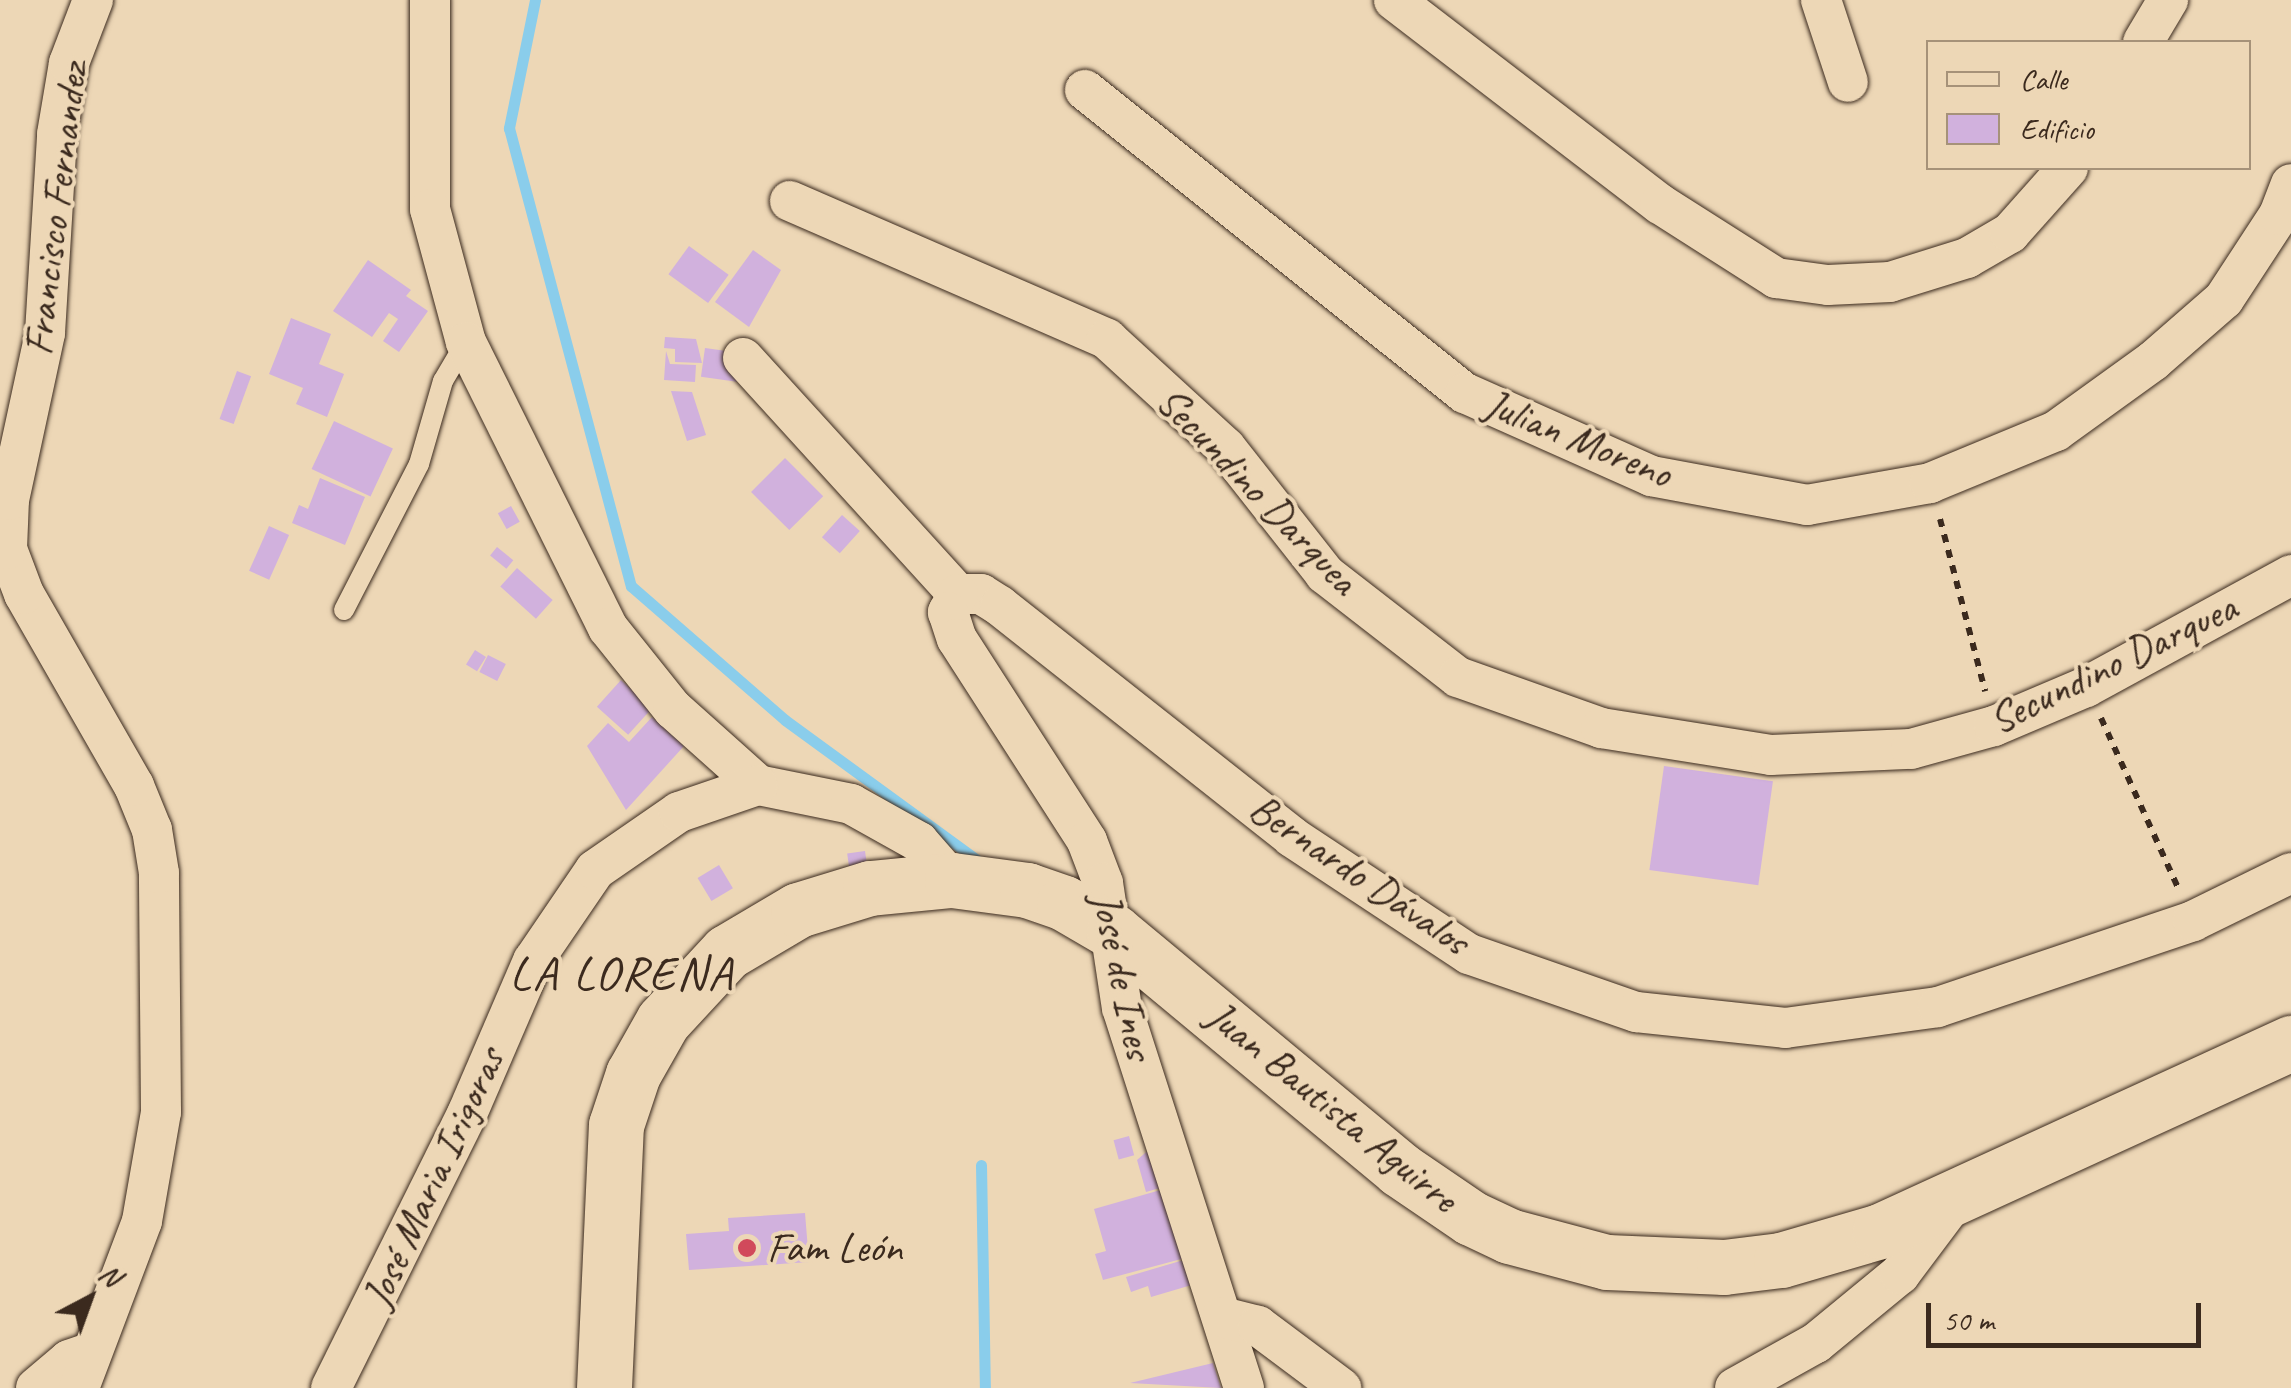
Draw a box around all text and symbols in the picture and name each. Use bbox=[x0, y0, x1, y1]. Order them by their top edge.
legend bbox=[1926, 40, 2251, 170]
street label: Francisco Fernandez bbox=[13, 60, 99, 358]
text: Calle bbox=[2020, 60, 2067, 98]
text: Edificio bbox=[2020, 110, 2094, 148]
street label: Secundino Darquea bbox=[1144, 376, 1370, 606]
street label: Julian Moreno bbox=[1477, 379, 1679, 499]
street label: Secundino Darquea bbox=[1980, 582, 2246, 746]
street label: Bernardo Dávalos bbox=[1240, 783, 1478, 967]
street label: José de Ines bbox=[1080, 888, 1164, 1064]
district label: LA LORENA bbox=[511, 945, 733, 1003]
street label: Juan Bautista Aguirre bbox=[1195, 990, 1469, 1224]
street label: José Maria Irigoras bbox=[352, 1040, 516, 1316]
place label: Fam León bbox=[767, 1223, 902, 1273]
marker: Fam León bbox=[736, 1237, 758, 1259]
north arrow bbox=[40, 1248, 140, 1348]
text: N bbox=[92, 1256, 128, 1294]
scale bar bbox=[1931, 1283, 2206, 1345]
text: 50 m bbox=[1943, 1301, 1994, 1339]

